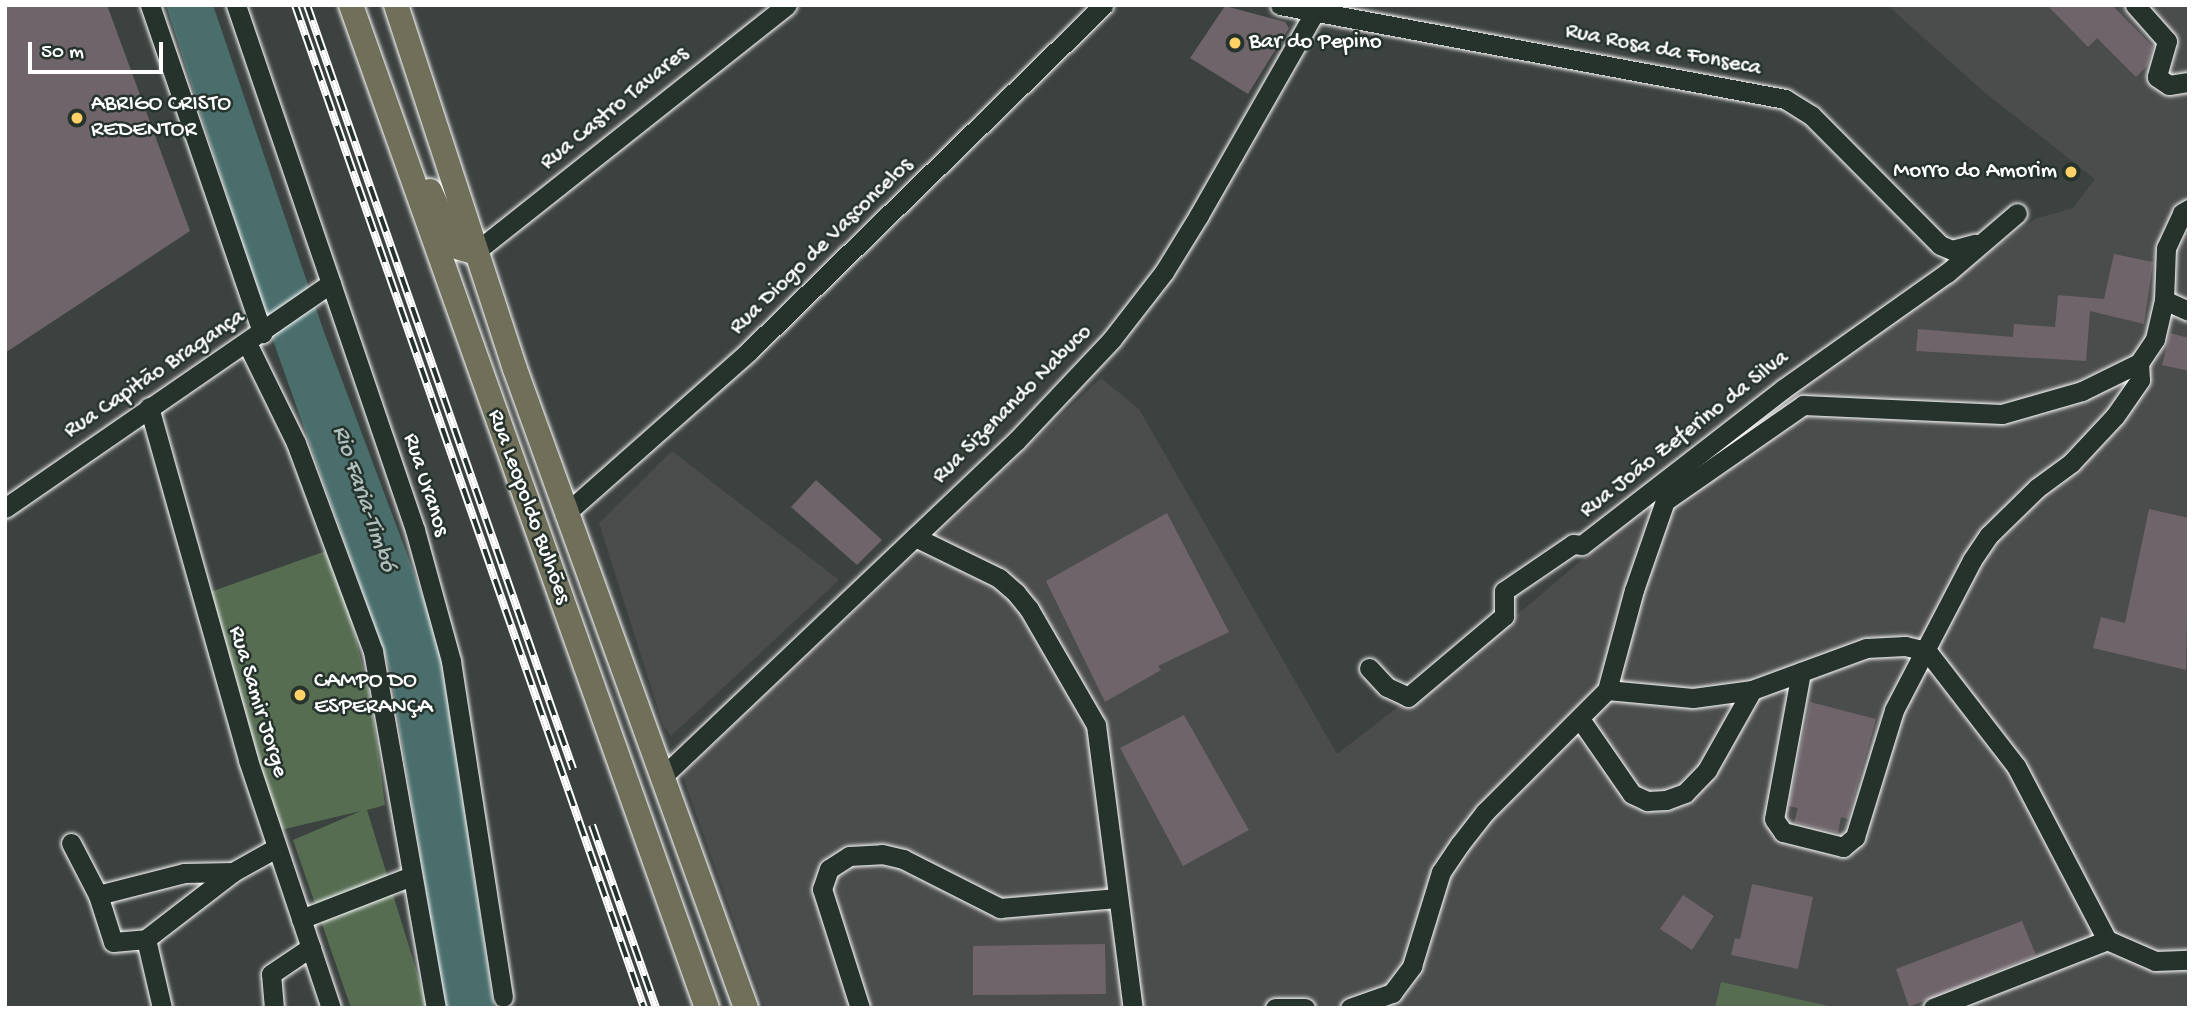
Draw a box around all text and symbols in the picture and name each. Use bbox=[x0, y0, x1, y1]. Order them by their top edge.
street label: Rua Rosa da Fonseca bbox=[1563, 18, 1763, 84]
scale bar bbox=[32, 28, 166, 72]
place label: Bar do Pepino bbox=[1249, 29, 1382, 57]
marker: Bar do Pepino bbox=[1227, 35, 1243, 51]
text: 50 m bbox=[41, 41, 84, 66]
street label: Rua Castro Tavares bbox=[535, 41, 695, 177]
place label: ABRIGO CRISTO REDENTOR bbox=[91, 91, 231, 145]
marker: ABRIGO CRISTO REDENTOR bbox=[69, 110, 85, 126]
street label: Rua Diogo de Vasconcelos bbox=[725, 152, 919, 342]
place label: Morro do Amorim bbox=[1893, 158, 2057, 186]
marker: Morro do Amorim bbox=[2063, 164, 2079, 180]
street label: Rua Capitão Bragança bbox=[59, 304, 251, 446]
street label: Rua Sizenando Nabuco bbox=[927, 319, 1099, 491]
street label: Rua João Zeferino da Silva bbox=[1575, 345, 1795, 525]
street label: Rua Leopoldo Bulhões bbox=[480, 406, 576, 608]
water label: Rio Faria-Timbó bbox=[325, 422, 401, 576]
street label: Rua Uranos bbox=[395, 430, 455, 540]
street label: Rua Samir Jorge bbox=[221, 623, 293, 781]
place label: CAMPO DO ESPERANÇA bbox=[314, 668, 433, 722]
marker: CAMPO DO ESPERANÇA bbox=[292, 687, 308, 703]

